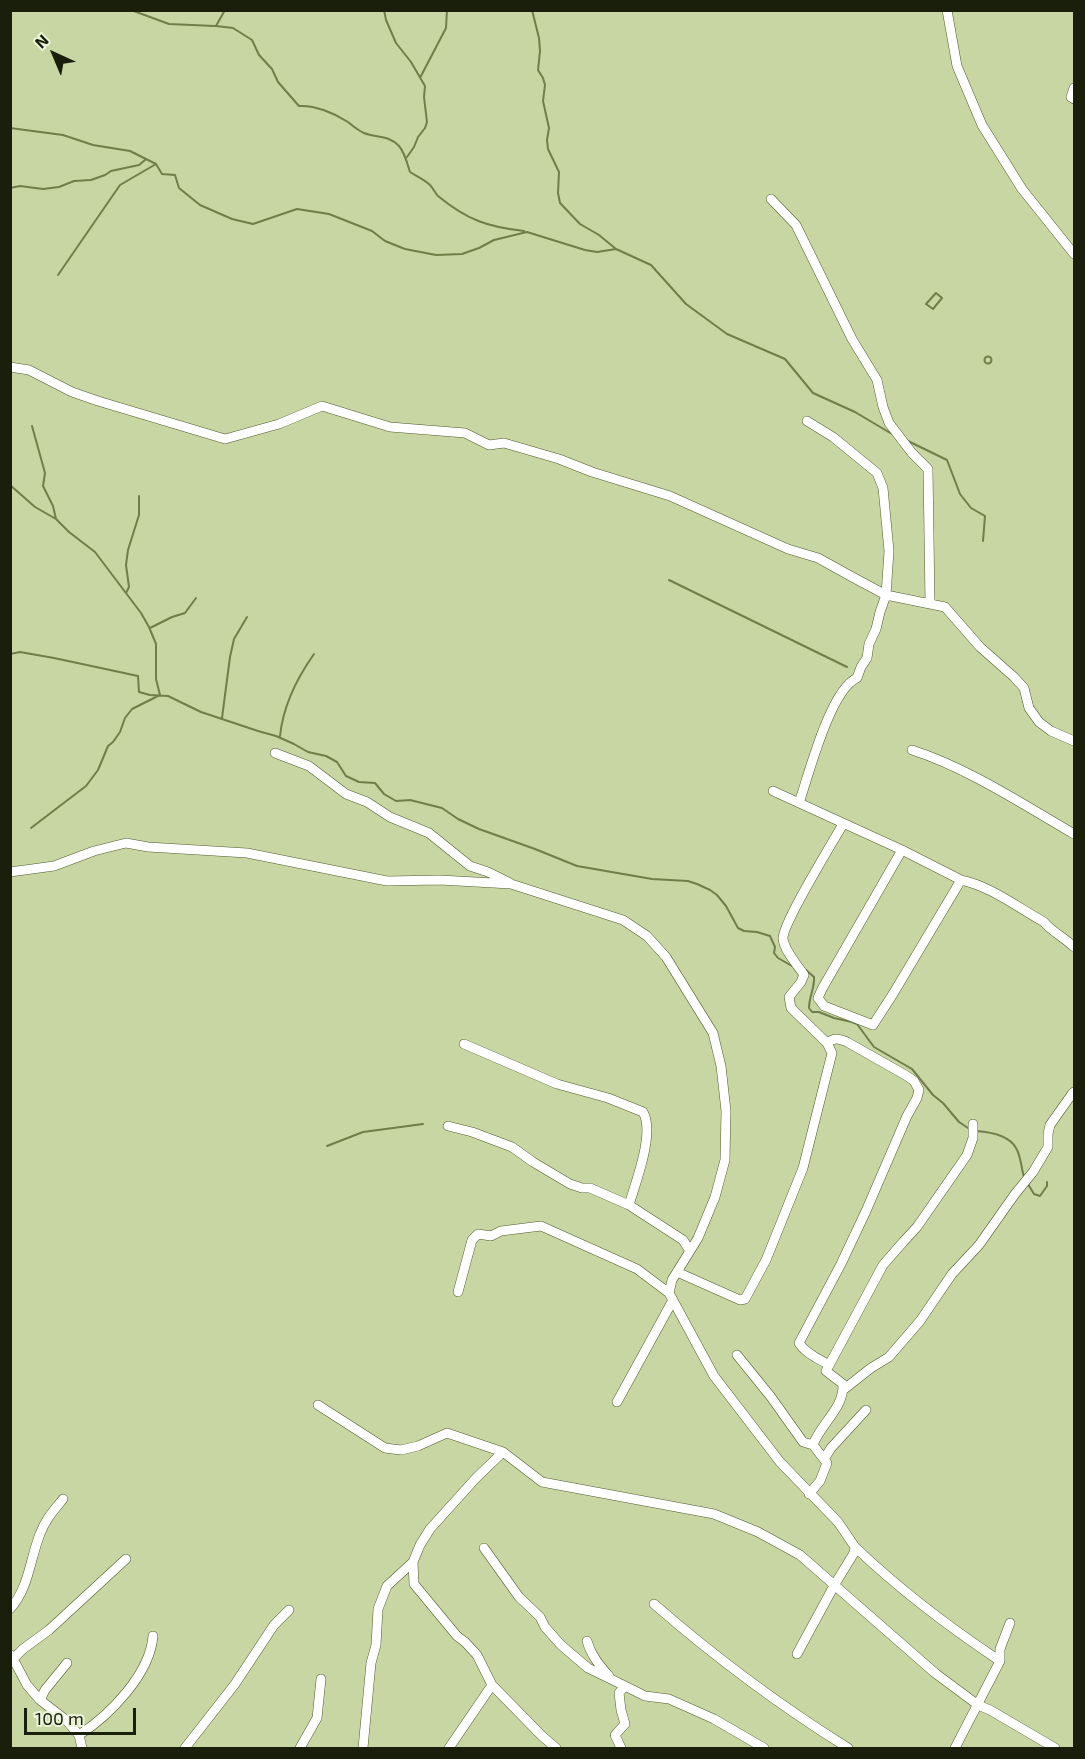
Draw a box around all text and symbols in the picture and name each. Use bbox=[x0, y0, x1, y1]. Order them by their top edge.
north arrow bbox=[24, 24, 84, 84]
text: N bbox=[30, 30, 52, 52]
scale bar bbox=[27, 1696, 140, 1734]
text: 100 m bbox=[35, 1707, 84, 1729]

